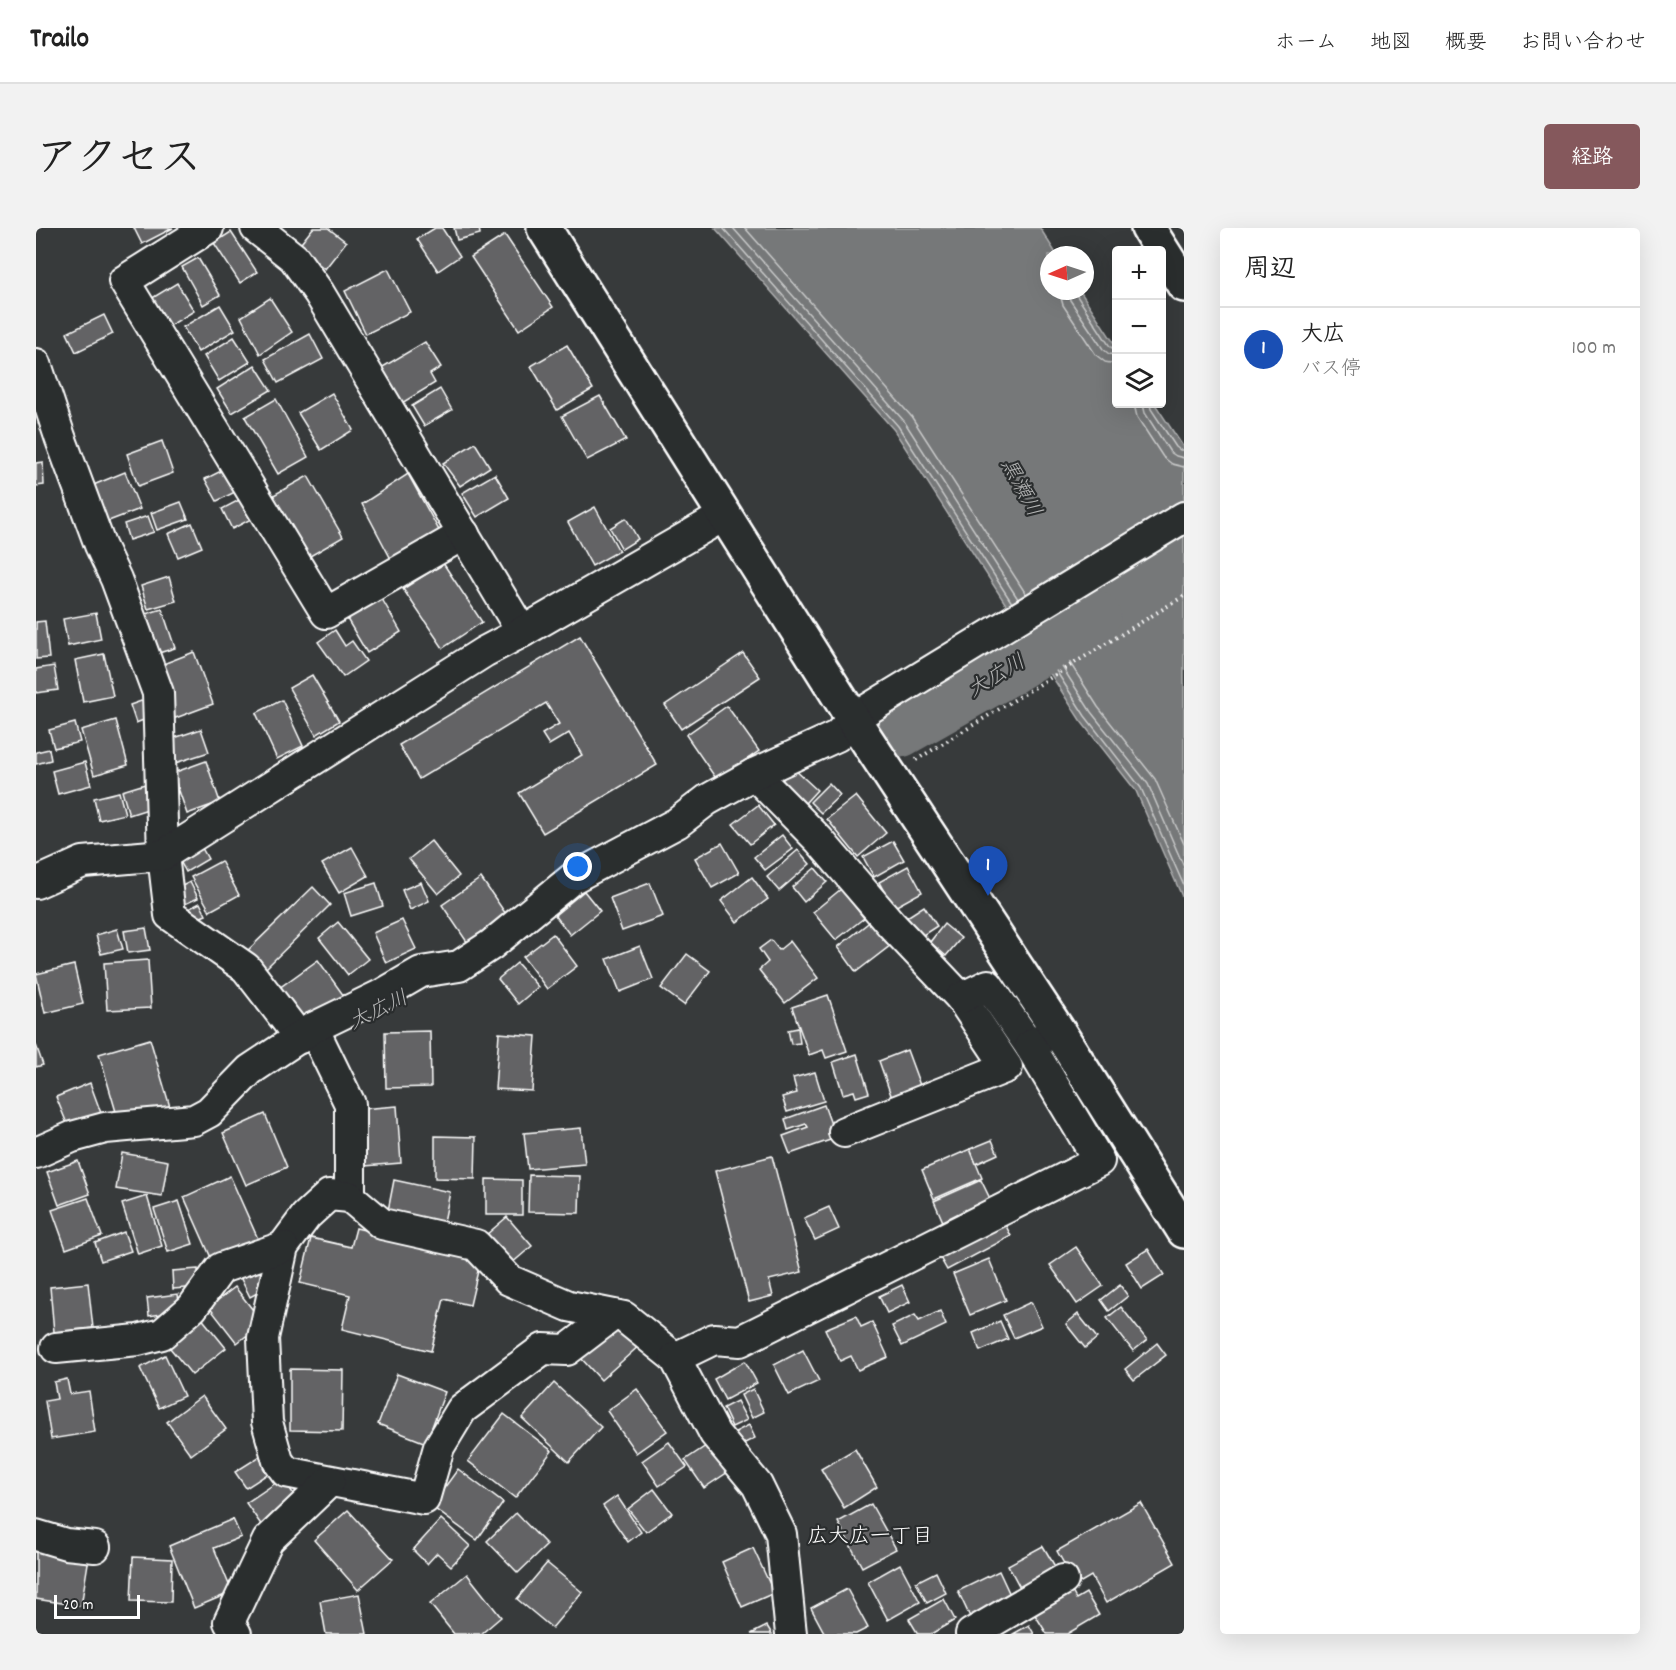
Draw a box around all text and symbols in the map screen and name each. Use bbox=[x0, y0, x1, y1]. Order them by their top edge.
text: Trailo bbox=[30, 21, 89, 61]
text: ホーム bbox=[1275, 29, 1337, 59]
text: 地図 bbox=[1370, 29, 1412, 59]
text: 概要 bbox=[1445, 29, 1487, 59]
text: お問い合わせ bbox=[1520, 29, 1646, 59]
button: 経路 bbox=[1544, 124, 1640, 189]
text: アクセス bbox=[36, 132, 201, 192]
north arrow bbox=[1040, 246, 1094, 300]
map controls bbox=[1112, 246, 1166, 408]
button: + bbox=[1112, 246, 1166, 300]
text: 周辺 bbox=[1244, 252, 1296, 289]
button: − bbox=[1112, 300, 1166, 354]
text: 大広 bbox=[1301, 320, 1345, 351]
text: 1 bbox=[1261, 335, 1266, 363]
text: 100 m bbox=[1572, 335, 1616, 363]
button: layers bbox=[1112, 354, 1166, 408]
text: バス停 bbox=[1301, 356, 1361, 384]
water label: 黒瀬川 bbox=[991, 454, 1047, 523]
water label: 大広川 bbox=[963, 648, 1032, 707]
pin: 1 bbox=[968, 846, 1008, 896]
your location bbox=[563, 852, 592, 881]
water label: 大広川 bbox=[344, 984, 414, 1039]
district label: 広大広一丁目 bbox=[807, 1523, 933, 1553]
scale bar bbox=[54, 1592, 140, 1620]
text: 20 m bbox=[63, 1594, 93, 1617]

